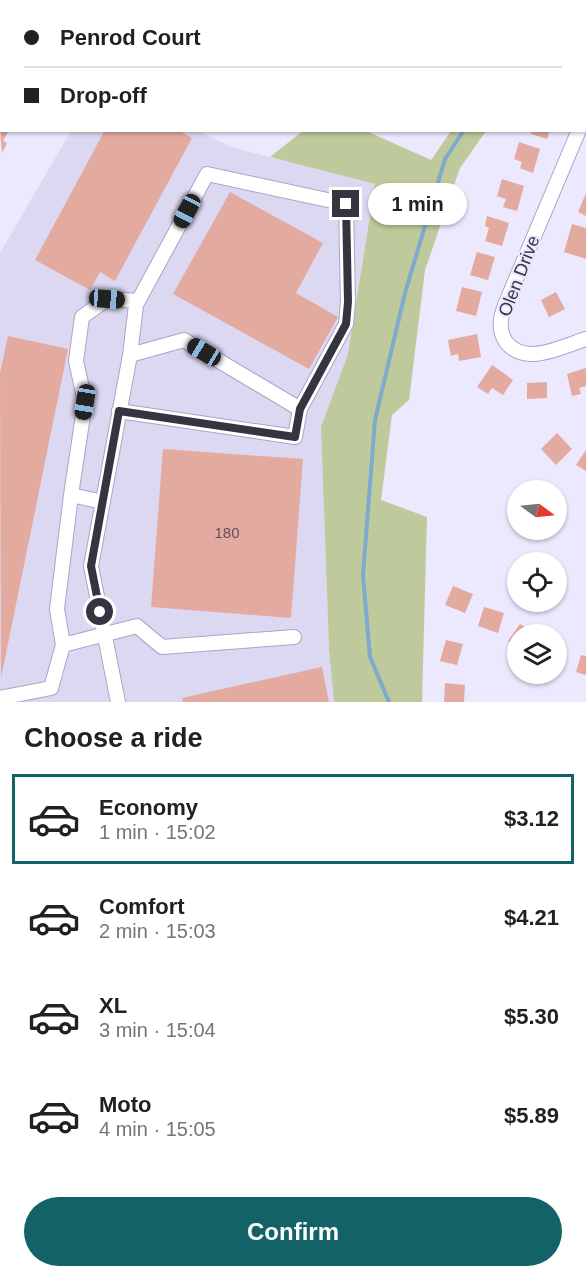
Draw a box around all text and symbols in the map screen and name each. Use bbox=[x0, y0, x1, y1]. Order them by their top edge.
text: Penrod Court bbox=[60, 25, 201, 50]
text: Drop-off bbox=[60, 83, 147, 108]
callout: 1 min bbox=[367, 183, 466, 225]
route end bbox=[332, 190, 359, 217]
car bbox=[171, 191, 203, 231]
text: 1 min bbox=[391, 193, 444, 215]
street label: Olen Drive bbox=[494, 233, 544, 319]
car bbox=[88, 289, 126, 309]
car bbox=[184, 335, 224, 369]
car bbox=[73, 383, 97, 421]
north arrow bbox=[507, 480, 567, 540]
map controls bbox=[507, 480, 567, 684]
house number: 180 bbox=[214, 524, 240, 541]
button: locate bbox=[507, 552, 567, 612]
route start bbox=[86, 598, 113, 625]
button: layers bbox=[507, 624, 567, 684]
text: Choose a ride bbox=[24, 723, 203, 753]
icon: car bbox=[27, 792, 81, 846]
text: Economy bbox=[99, 795, 198, 820]
text: $3.12 bbox=[504, 806, 559, 831]
text: 1 min · 15:02 bbox=[99, 821, 216, 843]
icon: car bbox=[27, 891, 81, 945]
text: Comfort bbox=[99, 894, 185, 919]
text: $4.21 bbox=[504, 905, 559, 930]
text: 2 min · 15:03 bbox=[99, 920, 216, 942]
icon: car bbox=[27, 990, 81, 1044]
text: XL bbox=[99, 993, 127, 1018]
text: $5.30 bbox=[504, 1004, 559, 1029]
text: 3 min · 15:04 bbox=[99, 1019, 216, 1041]
icon: car bbox=[27, 1089, 81, 1143]
text: Moto bbox=[99, 1092, 152, 1117]
text: $5.89 bbox=[504, 1103, 559, 1128]
text: 4 min · 15:05 bbox=[99, 1118, 216, 1140]
button: Confirm bbox=[24, 1197, 562, 1266]

